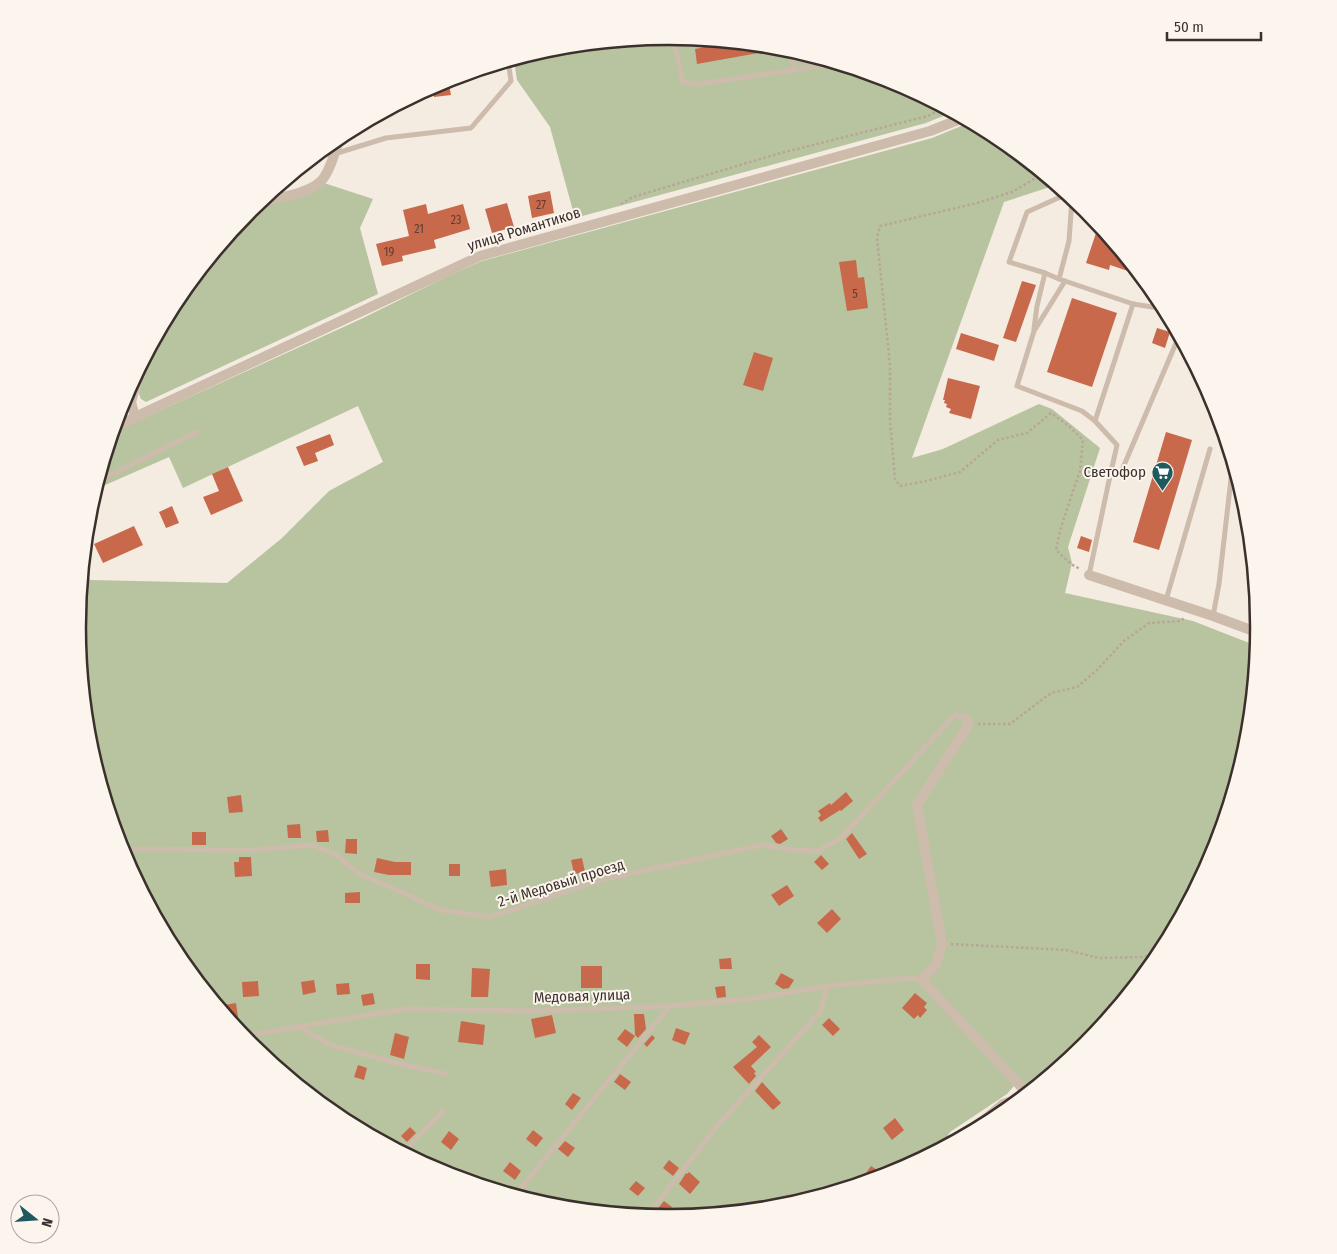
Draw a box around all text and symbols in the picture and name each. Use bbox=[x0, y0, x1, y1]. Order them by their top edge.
scale bar bbox=[1167, 10, 1261, 42]
text: 50 m bbox=[1174, 18, 1204, 36]
house number: 27 bbox=[536, 198, 546, 212]
street label: улица Романтиков bbox=[465, 203, 583, 255]
house number: 23 bbox=[451, 213, 461, 227]
house number: 21 bbox=[414, 222, 424, 236]
house number: 19 bbox=[384, 245, 394, 259]
house number: 5 bbox=[852, 287, 858, 301]
supermarket icon: Светофор bbox=[1150, 460, 1174, 491]
place label: Светофор bbox=[1084, 463, 1146, 481]
street label: 2-й Медовый проезд bbox=[496, 855, 626, 911]
street label: Медовая улица bbox=[533, 985, 631, 1007]
north arrow bbox=[10, 1194, 60, 1244]
text: N bbox=[38, 1216, 56, 1229]

